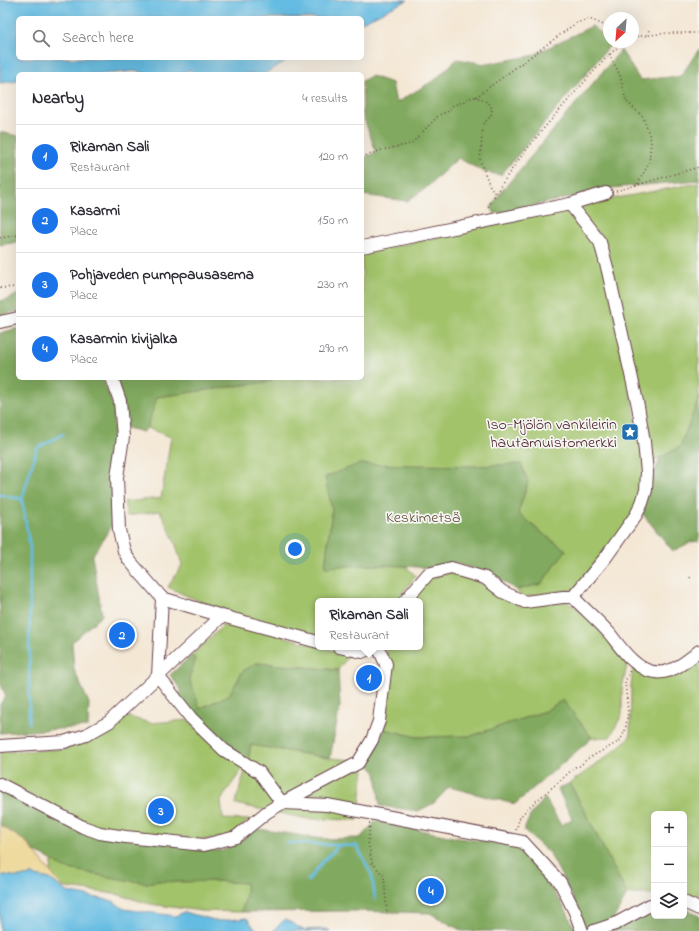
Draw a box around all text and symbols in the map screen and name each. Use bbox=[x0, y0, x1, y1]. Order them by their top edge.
north arrow bbox=[603, 12, 639, 48]
search box bbox=[16, 16, 364, 60]
icon: search bbox=[30, 27, 52, 49]
text: Search here bbox=[62, 27, 134, 49]
text: Nearby bbox=[32, 86, 84, 111]
text: 4 results bbox=[302, 89, 348, 108]
text: Rikaman Sali bbox=[70, 136, 150, 158]
text: 1 bbox=[43, 147, 47, 166]
text: 120 m bbox=[318, 147, 348, 166]
text: Restaurant bbox=[70, 158, 130, 177]
text: Kasarmi bbox=[70, 200, 120, 222]
text: 2 bbox=[42, 211, 48, 230]
text: 150 m bbox=[317, 211, 348, 230]
text: Place bbox=[70, 222, 98, 241]
text: Pohjaveden pumppausasema bbox=[70, 264, 254, 286]
text: 3 bbox=[42, 275, 48, 294]
text: 230 m bbox=[317, 275, 348, 294]
text: Place bbox=[70, 286, 98, 305]
text: Kasarmin kivijalka bbox=[70, 328, 177, 350]
text: 4 bbox=[42, 339, 48, 358]
text: 290 m bbox=[319, 339, 348, 358]
text: Place bbox=[70, 350, 98, 369]
place label: Iso-Mjölön vankileirin hautamuistomerkki bbox=[487, 413, 617, 455]
place icon: Iso-Mjölön vankileirin hautamuistomerkki bbox=[620, 422, 640, 442]
park label: Keskimetsä bbox=[386, 506, 460, 530]
your location bbox=[285, 539, 305, 559]
popup bbox=[315, 598, 423, 650]
text: Rikaman Sali bbox=[329, 604, 409, 626]
pin: 2 bbox=[109, 620, 135, 650]
text: Restaurant bbox=[329, 626, 389, 645]
pin: 1 bbox=[356, 663, 382, 693]
pin: 3 bbox=[148, 796, 174, 826]
map controls bbox=[651, 811, 687, 919]
button: + bbox=[651, 811, 687, 847]
button: − bbox=[651, 847, 687, 883]
pin: 4 bbox=[418, 876, 444, 906]
button: layers bbox=[651, 883, 687, 919]

